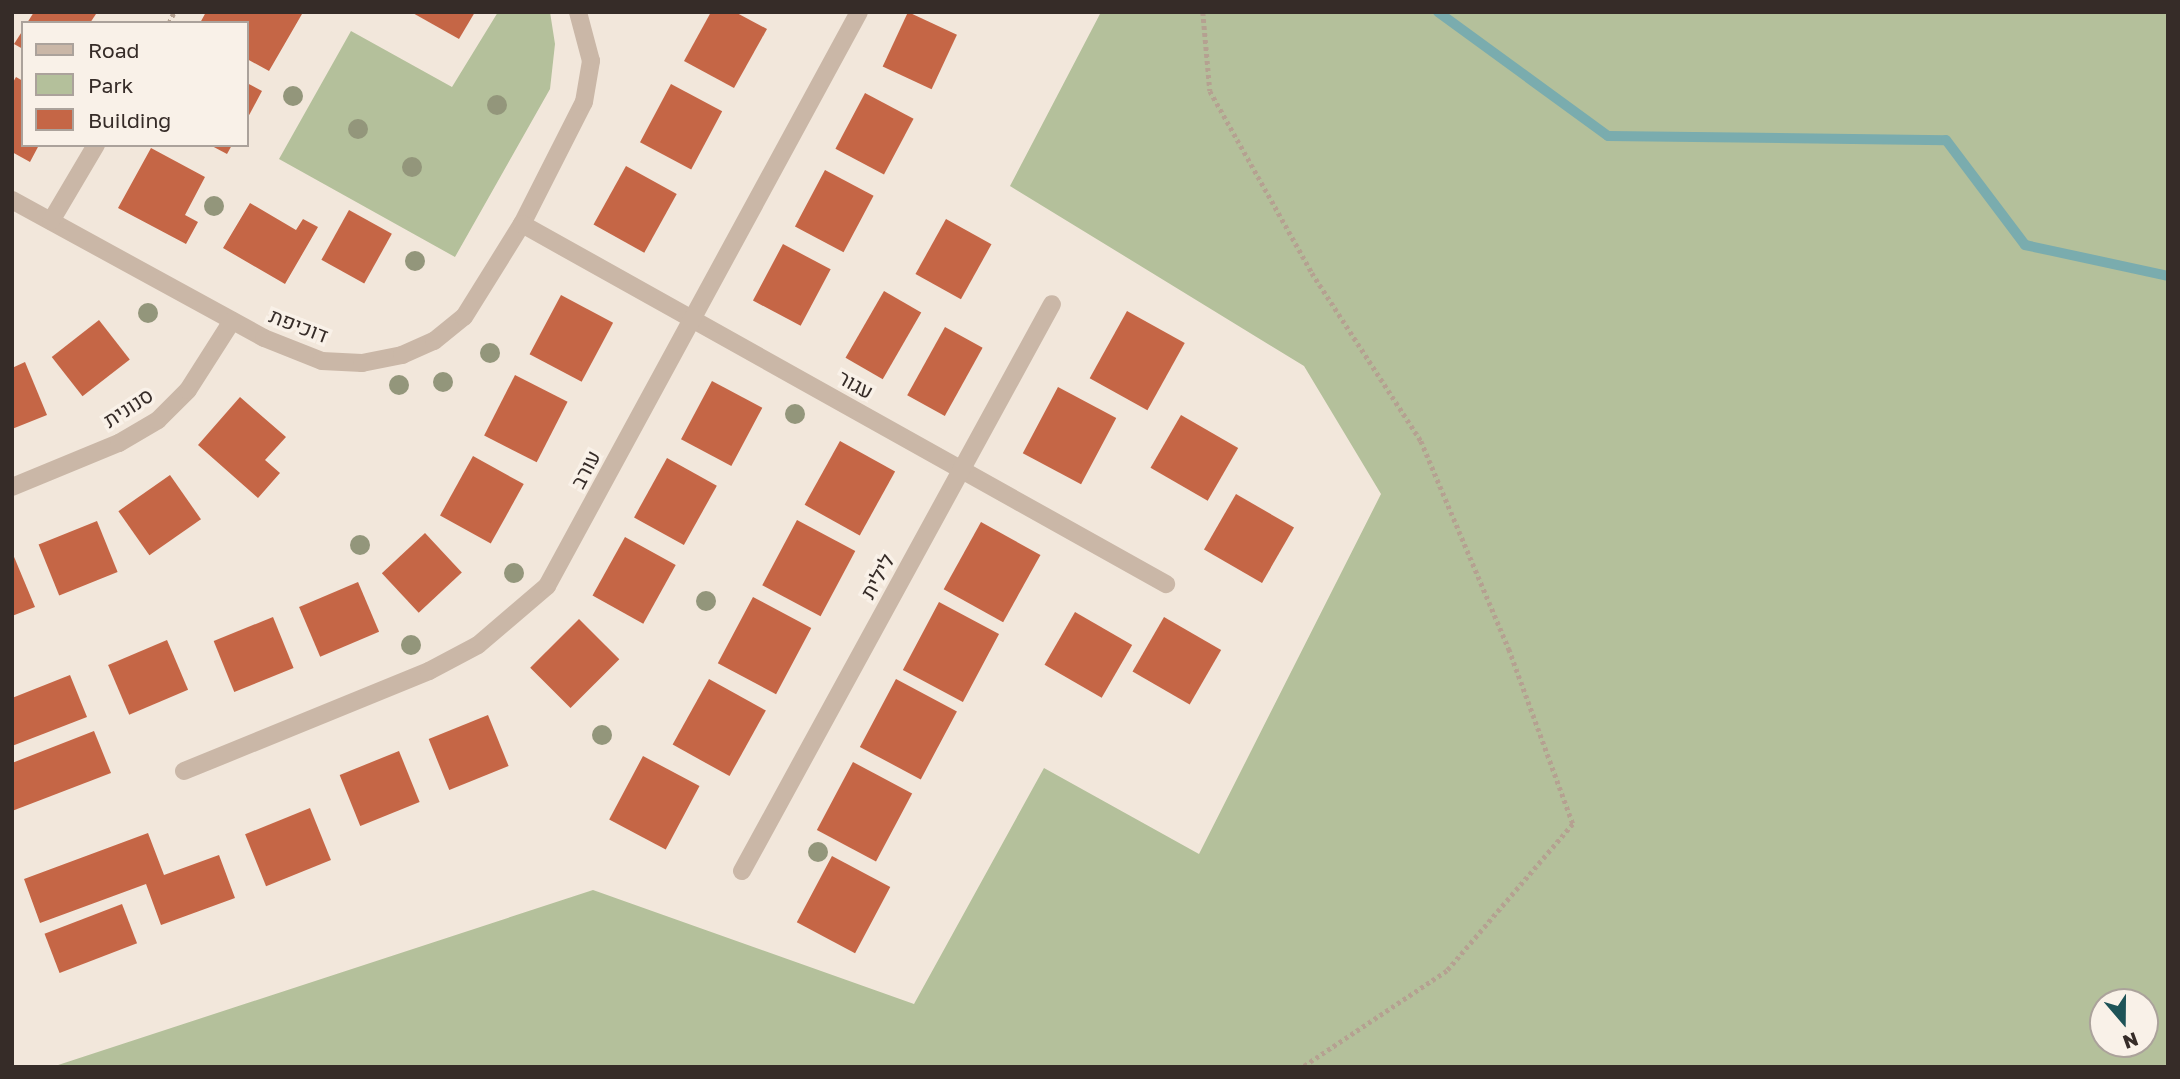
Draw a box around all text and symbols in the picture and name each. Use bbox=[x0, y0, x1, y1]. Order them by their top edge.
legend bbox=[21, 21, 248, 147]
text: Road bbox=[88, 37, 139, 63]
text: Park bbox=[88, 72, 133, 98]
text: Building bbox=[88, 107, 171, 133]
street label: דוכיפת bbox=[266, 302, 332, 348]
street label: עגור bbox=[834, 364, 878, 404]
street label: סנונית bbox=[98, 382, 158, 432]
street label: עורב bbox=[565, 446, 605, 492]
street label: לילית bbox=[854, 549, 900, 603]
north arrow bbox=[2089, 988, 2159, 1058]
text: N bbox=[2120, 1028, 2141, 1055]

